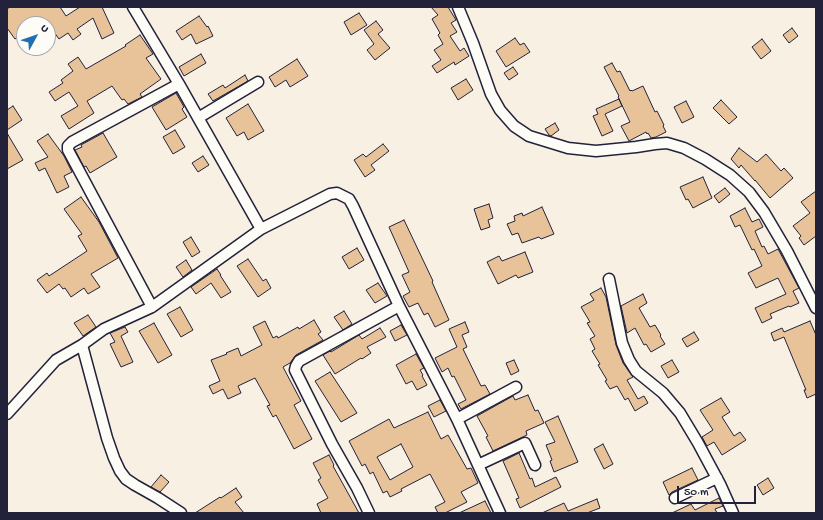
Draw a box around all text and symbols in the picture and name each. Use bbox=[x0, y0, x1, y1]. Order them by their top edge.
north arrow bbox=[16, 16, 56, 56]
text: U bbox=[38, 23, 51, 35]
scale bar bbox=[679, 478, 758, 504]
text: 50 m bbox=[684, 486, 709, 500]

